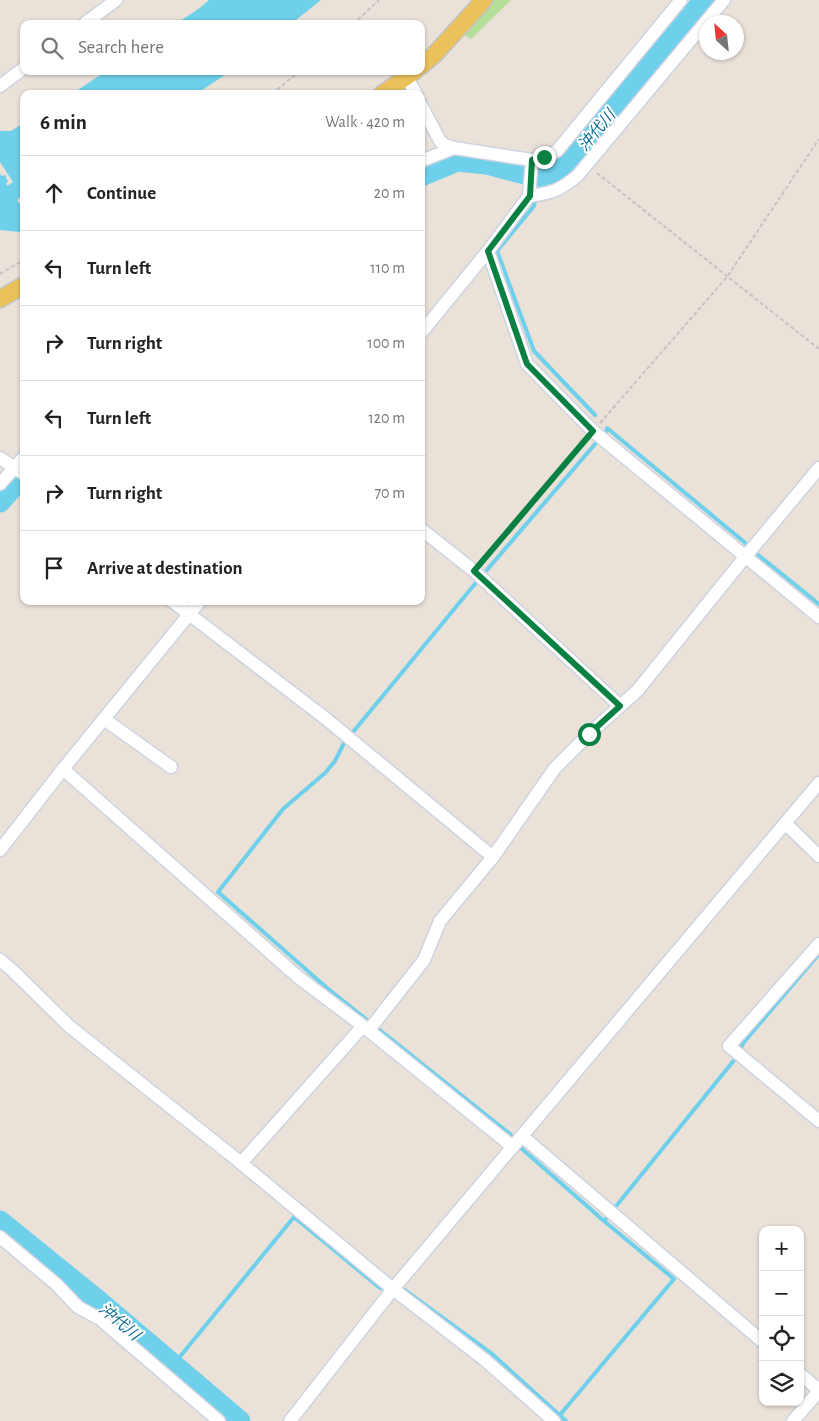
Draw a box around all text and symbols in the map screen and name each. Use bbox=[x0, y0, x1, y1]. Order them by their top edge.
north arrow bbox=[699, 15, 744, 60]
search box bbox=[20, 20, 425, 75]
icon: search bbox=[38, 34, 66, 62]
text: Search here bbox=[78, 38, 164, 57]
water label: 沖代川 bbox=[574, 105, 620, 154]
text: 6 min bbox=[40, 112, 87, 133]
text: Walk · 420 m bbox=[325, 114, 405, 130]
route end bbox=[533, 146, 556, 169]
icon: ahead bbox=[40, 179, 68, 207]
text: Continue bbox=[87, 184, 156, 203]
text: 20 m bbox=[374, 185, 405, 201]
icon: left bbox=[40, 254, 68, 282]
text: Turn left bbox=[87, 259, 151, 278]
text: 110 m bbox=[370, 260, 405, 276]
icon: right bbox=[40, 329, 68, 357]
text: Turn right bbox=[87, 334, 162, 353]
text: 100 m bbox=[367, 335, 405, 351]
icon: left bbox=[40, 404, 68, 432]
text: Turn left bbox=[87, 409, 151, 428]
text: 120 m bbox=[368, 410, 405, 426]
icon: right bbox=[40, 479, 68, 507]
text: Turn right bbox=[87, 484, 162, 503]
text: 70 m bbox=[374, 485, 405, 501]
icon: arrive bbox=[40, 554, 68, 582]
text: Arrive at destination bbox=[87, 559, 243, 578]
route start bbox=[578, 723, 601, 746]
map controls bbox=[759, 1226, 804, 1406]
button: + bbox=[759, 1226, 804, 1271]
button: − bbox=[759, 1271, 804, 1316]
water label: 沖代川 bbox=[96, 1299, 145, 1345]
button: locate bbox=[759, 1316, 804, 1361]
button: layers bbox=[759, 1361, 804, 1406]

